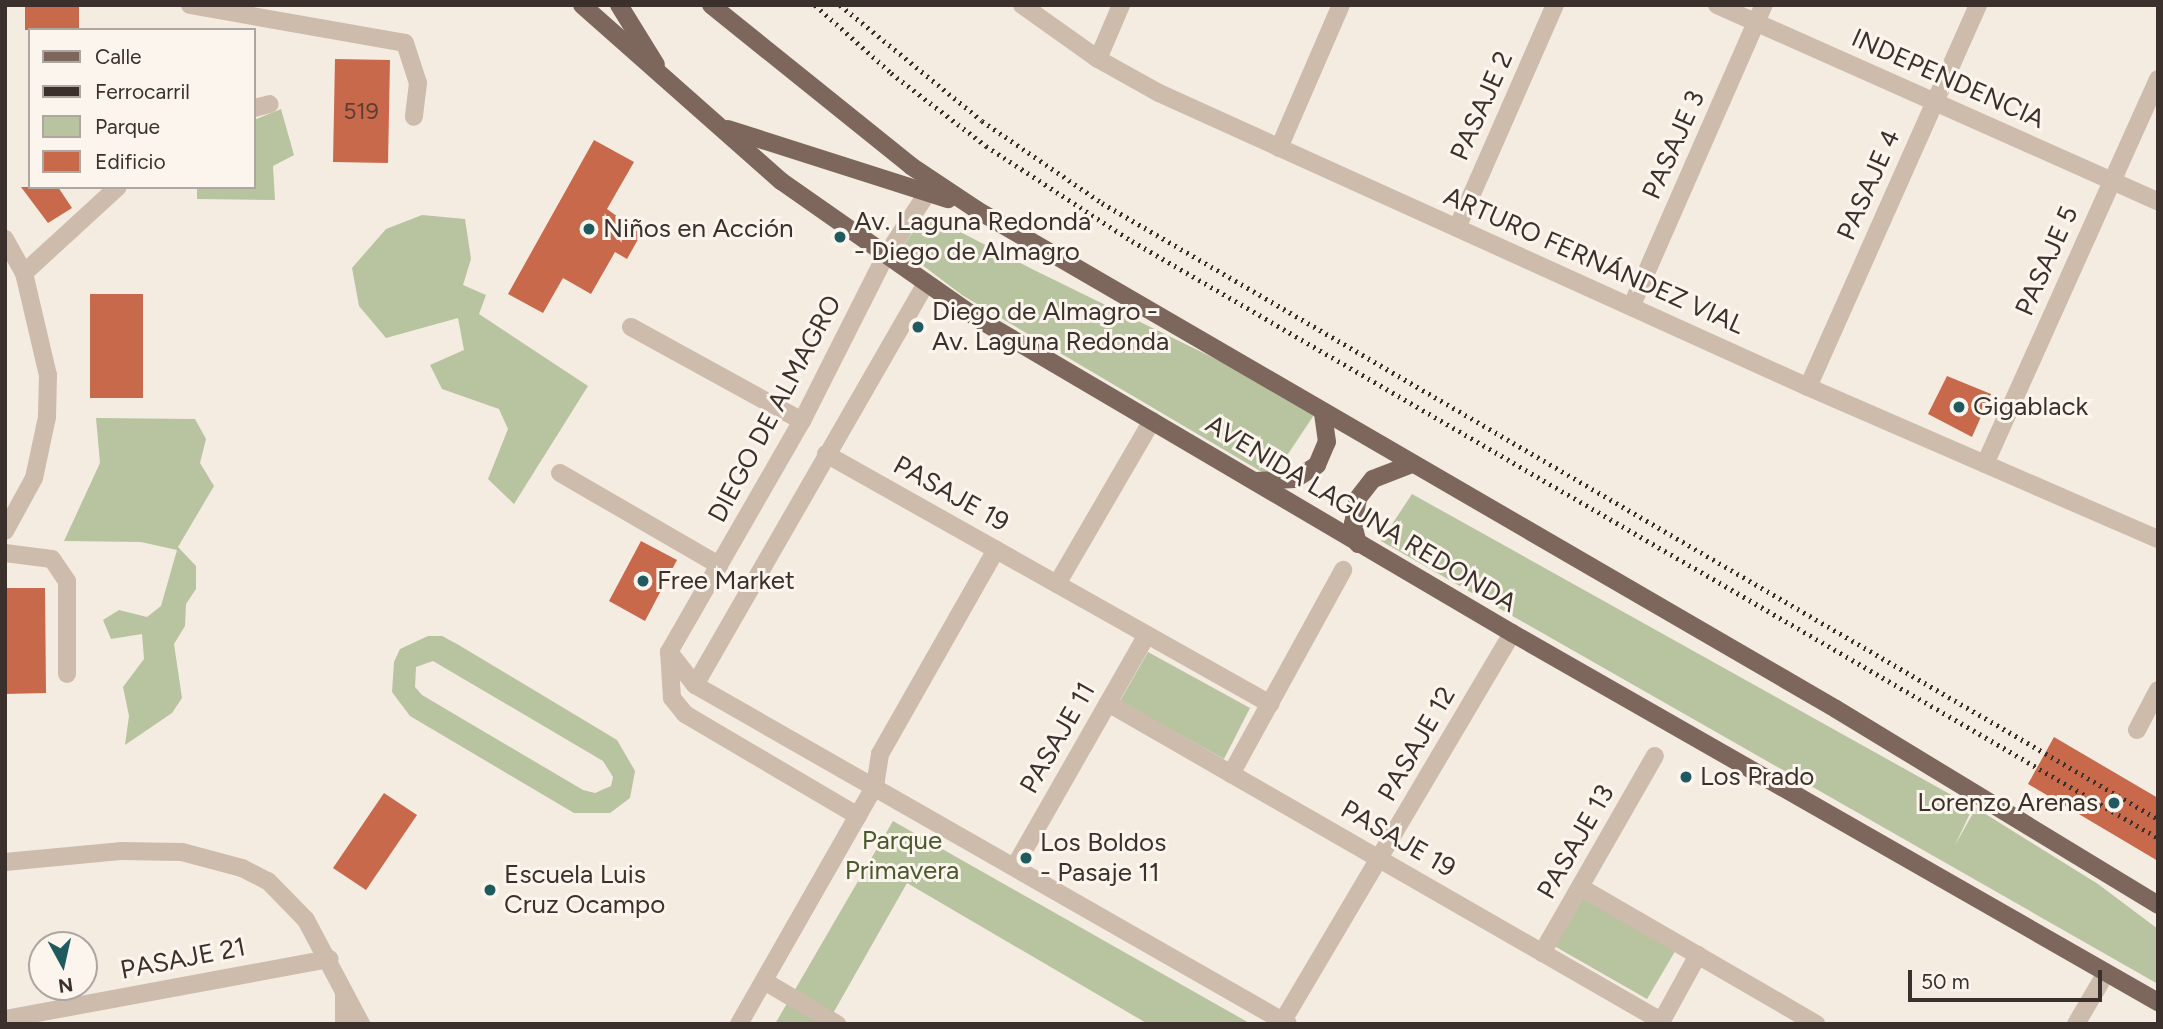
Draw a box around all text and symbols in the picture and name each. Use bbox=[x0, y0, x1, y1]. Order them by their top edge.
street label: INDEPENDENCIA bbox=[1847, 22, 2049, 136]
legend bbox=[28, 28, 256, 189]
text: Calle bbox=[95, 44, 142, 69]
street label: PASAJE 2 bbox=[1444, 47, 1520, 165]
text: Ferrocarril bbox=[95, 79, 190, 104]
street label: PASAJE 3 bbox=[1636, 86, 1712, 204]
house number: 519 bbox=[343, 97, 379, 125]
text: Parque bbox=[95, 114, 160, 139]
street label: PASAJE 4 bbox=[1831, 125, 1907, 245]
text: Edificio bbox=[95, 149, 166, 174]
street label: ARTURO FERNÁNDEZ VIAL bbox=[1439, 181, 1749, 341]
street label: PASAJE 5 bbox=[2009, 201, 2085, 321]
place label: Av. Laguna Redonda - Diego de Almagro bbox=[854, 206, 1091, 268]
place label: Niños en Acción bbox=[603, 213, 794, 245]
marker: Niños en Acción bbox=[581, 221, 597, 237]
marker: Av. Laguna Redonda - Diego de Almagro bbox=[832, 229, 848, 245]
street label: DIEGO DE ALMAGRO bbox=[702, 290, 848, 528]
place label: Diego de Almagro - Av. Laguna Redonda bbox=[932, 296, 1169, 358]
marker: Diego de Almagro - Av. Laguna Redonda bbox=[910, 319, 926, 335]
place label: Gigablack bbox=[1973, 391, 2088, 423]
marker: Gigablack bbox=[1951, 399, 1967, 415]
street label: AVENIDA LAGUNA REDONDA bbox=[1200, 409, 1522, 619]
street label: PASAJE 19 bbox=[888, 450, 1014, 538]
place label: Free Market bbox=[657, 565, 795, 597]
marker: Free Market bbox=[635, 573, 651, 589]
street label: PASAJE 11 bbox=[1014, 677, 1102, 799]
street label: PASAJE 12 bbox=[1372, 681, 1462, 807]
place label: Los Prado bbox=[1700, 761, 1814, 793]
marker: Los Prado bbox=[1678, 769, 1694, 785]
street label: PASAJE 13 bbox=[1531, 780, 1621, 904]
place label: Lorenzo Arenas bbox=[1917, 787, 2098, 819]
marker: Lorenzo Arenas bbox=[2104, 793, 2124, 813]
street label: PASAJE 19 bbox=[1335, 794, 1461, 884]
park label: Parque Primavera bbox=[845, 825, 959, 886]
place label: Los Boldos - Pasaje 11 bbox=[1040, 827, 1166, 888]
marker: Los Boldos - Pasaje 11 bbox=[1018, 850, 1034, 866]
place label: Escuela Luis Cruz Ocampo bbox=[504, 859, 665, 920]
marker: Escuela Luis Cruz Ocampo bbox=[482, 882, 498, 898]
north arrow bbox=[28, 931, 98, 1001]
street label: PASAJE 21 bbox=[118, 932, 248, 986]
scale bar bbox=[1911, 956, 2105, 1000]
text: 50 m bbox=[1921, 969, 1970, 994]
text: N bbox=[57, 973, 75, 998]

